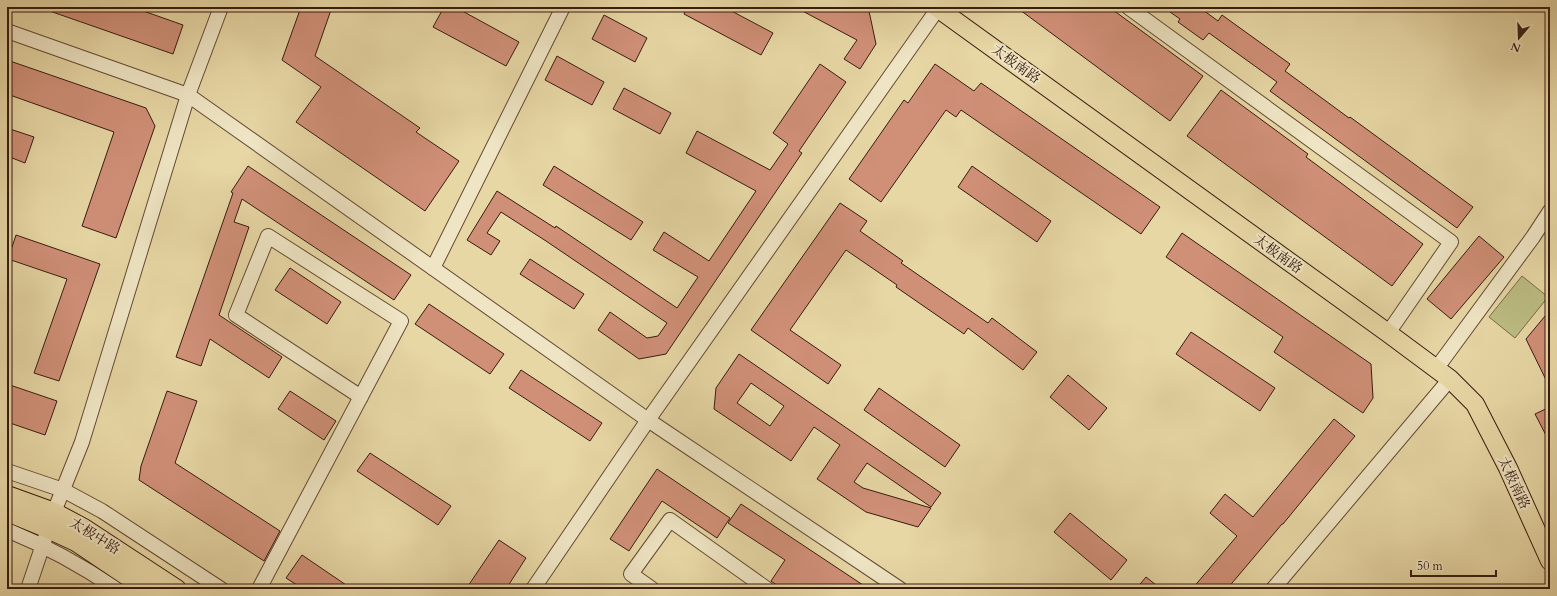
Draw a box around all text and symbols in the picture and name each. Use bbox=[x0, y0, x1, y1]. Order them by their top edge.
north arrow bbox=[1499, 18, 1539, 58]
text: N bbox=[1509, 38, 1523, 56]
street label: 太极南路 bbox=[988, 40, 1044, 88]
street label: 太极南路 bbox=[1250, 230, 1306, 278]
street label: 太极南路 bbox=[1494, 454, 1534, 512]
street label: 太极中路 bbox=[66, 513, 124, 559]
scale bar bbox=[1411, 552, 1496, 578]
text: 50 m bbox=[1417, 558, 1444, 574]

